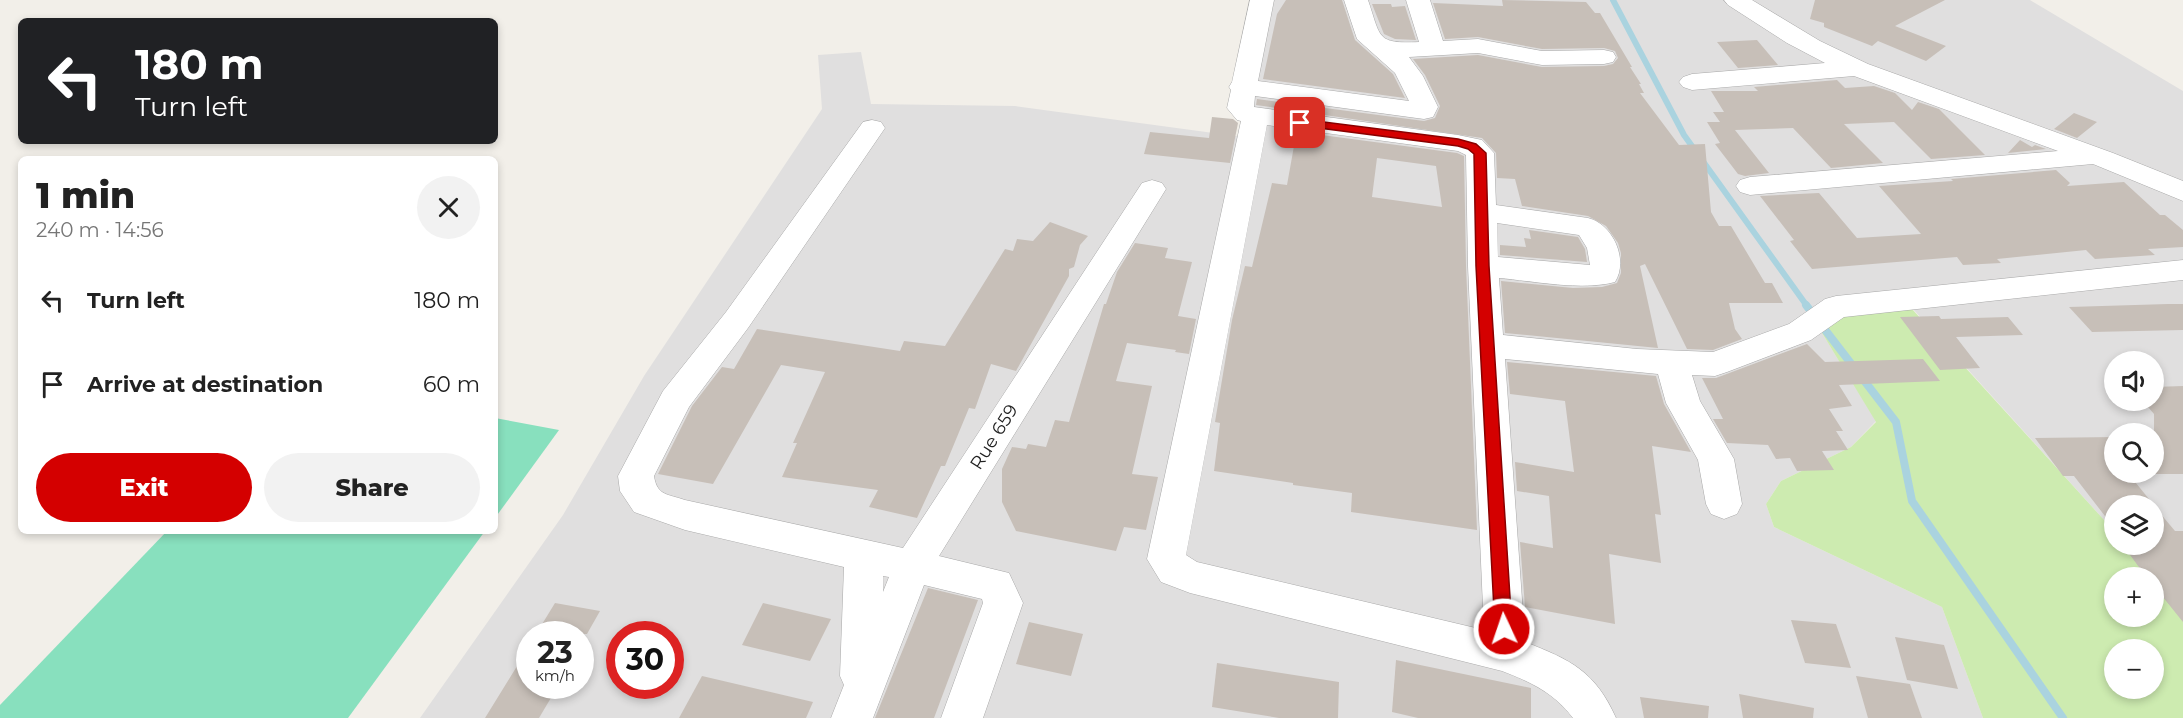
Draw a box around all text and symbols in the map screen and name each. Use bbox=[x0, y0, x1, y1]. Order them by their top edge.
text: 180 m bbox=[135, 38, 264, 90]
icon: left bbox=[36, 42, 114, 120]
text: Turn left bbox=[135, 90, 248, 123]
pin bbox=[1274, 97, 1325, 148]
icon: arrive bbox=[1283, 106, 1316, 139]
text: 1 min bbox=[36, 173, 135, 217]
button: close bbox=[417, 176, 480, 239]
text: 240 m · 14:56 bbox=[36, 218, 164, 242]
icon: left bbox=[36, 284, 69, 317]
text: Turn left bbox=[87, 287, 185, 314]
text: 180 m bbox=[414, 287, 480, 314]
map controls bbox=[2104, 351, 2164, 699]
button: sound bbox=[2104, 351, 2164, 411]
icon: arrive bbox=[36, 368, 69, 401]
text: Arrive at destination bbox=[87, 371, 323, 398]
text: 60 m bbox=[423, 371, 480, 398]
street label: Rue 659 bbox=[965, 400, 1023, 474]
button: search bbox=[2104, 423, 2164, 483]
button: Exit bbox=[36, 453, 252, 522]
button: Share bbox=[264, 453, 480, 522]
button: layers bbox=[2104, 495, 2164, 555]
button: + bbox=[2104, 567, 2164, 627]
position arrow bbox=[1472, 597, 1536, 661]
speed limit sign: 30 bbox=[606, 621, 684, 699]
text: 23 bbox=[537, 634, 573, 671]
button: − bbox=[2104, 639, 2164, 699]
text: km/h bbox=[535, 666, 575, 685]

